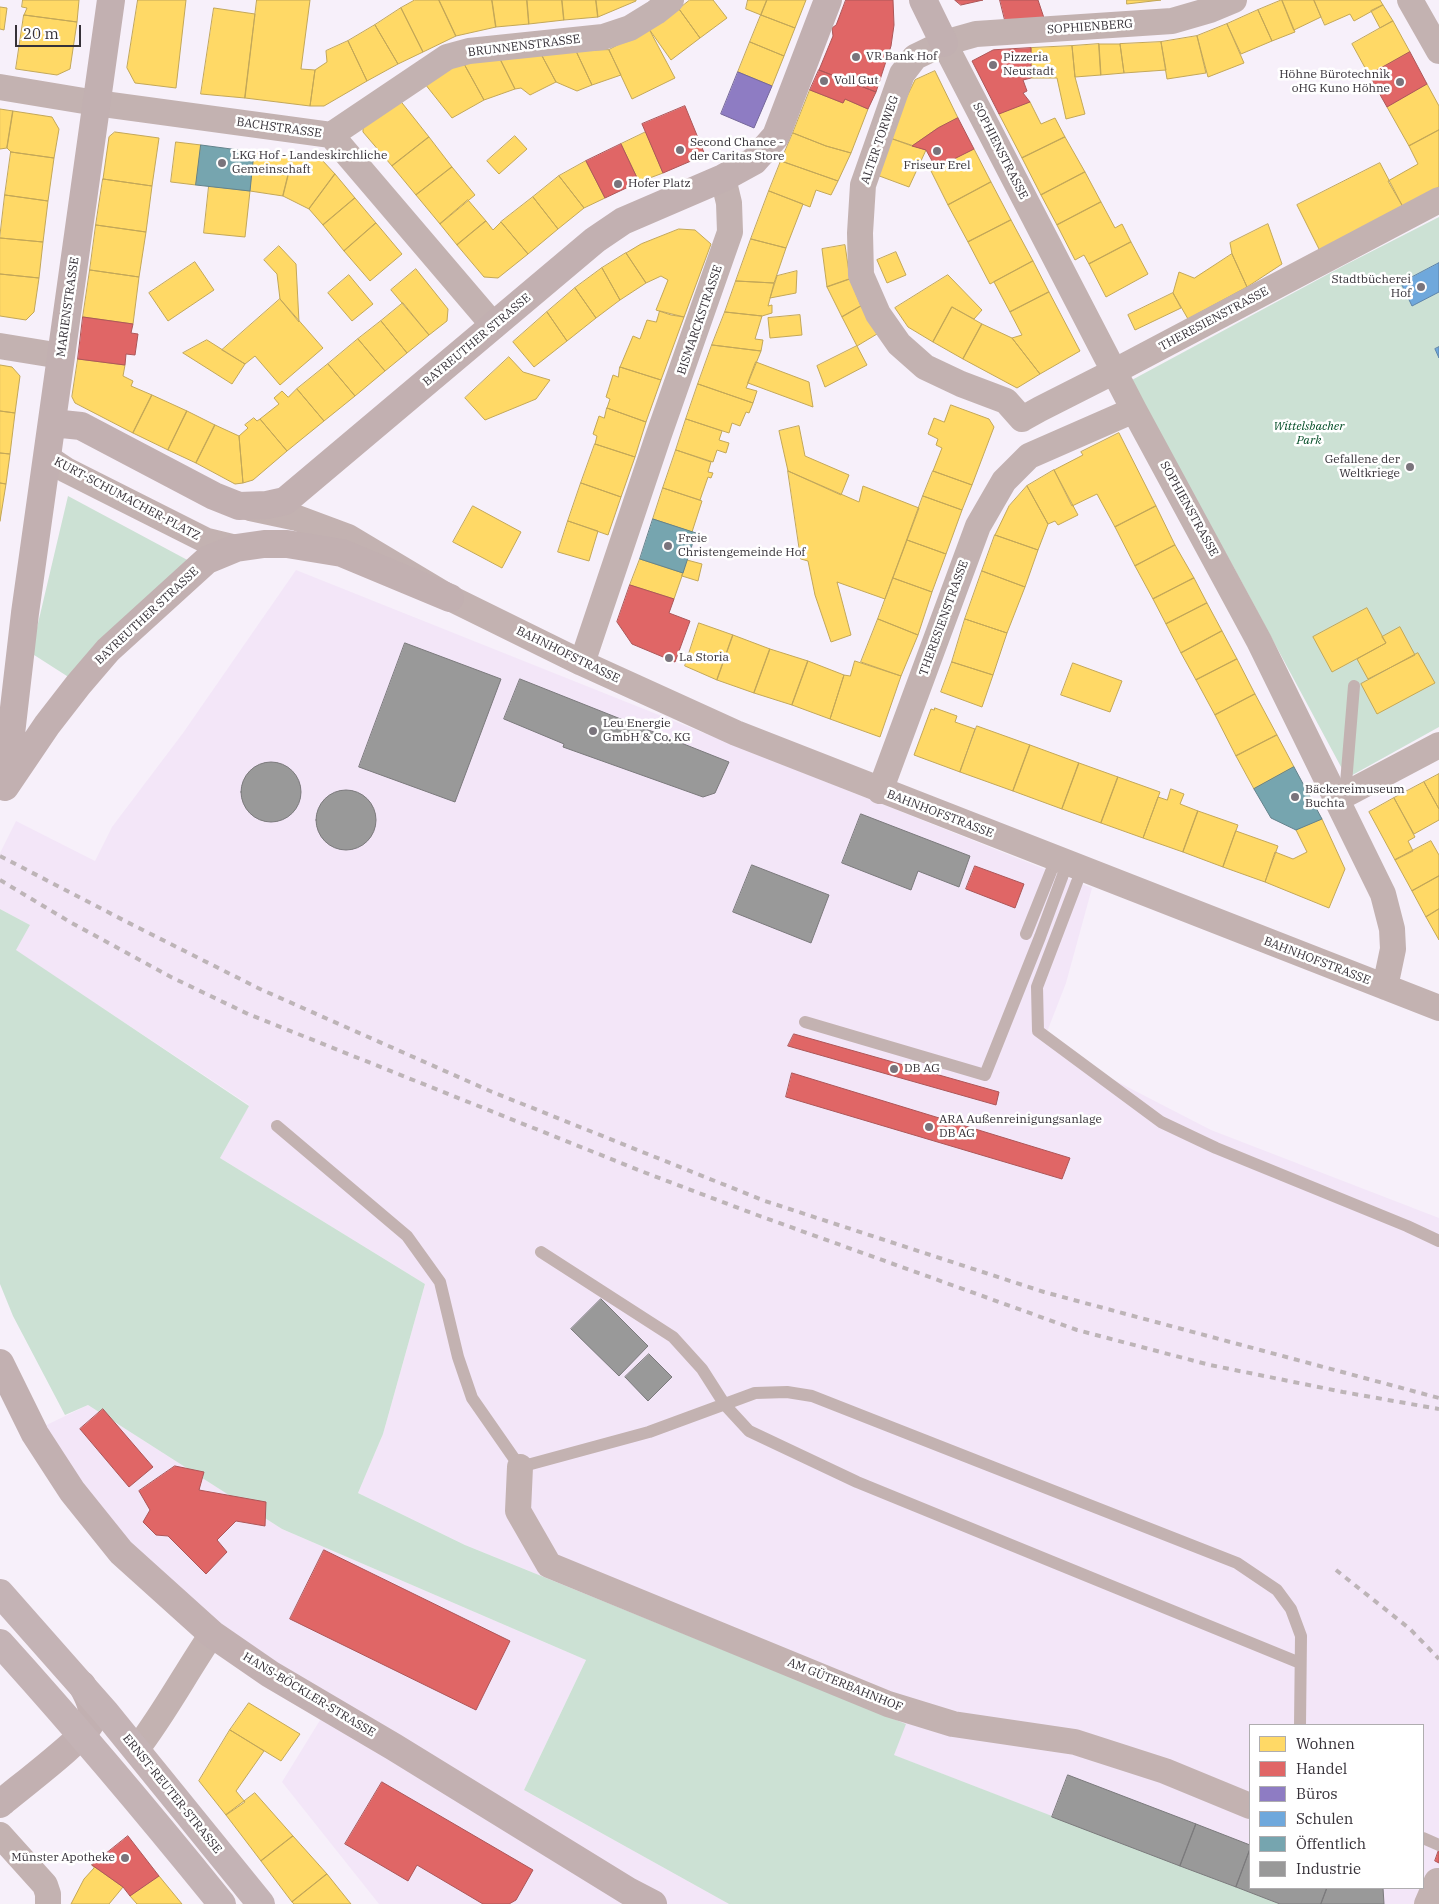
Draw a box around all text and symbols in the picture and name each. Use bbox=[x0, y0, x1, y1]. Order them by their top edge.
scale bar bbox=[18, 15, 84, 47]
street label: SOPHIENBERG bbox=[1047, 17, 1133, 37]
text: 20 m bbox=[23, 24, 59, 43]
street label: BRUNNENSTRASSE bbox=[467, 32, 581, 60]
place label: VR Bank Hof bbox=[866, 50, 937, 64]
marker: VR Bank Hof bbox=[850, 51, 862, 63]
place label: Pizzeria Neustadt bbox=[1003, 51, 1054, 79]
marker: Pizzeria Neustadt bbox=[987, 59, 999, 71]
place label: Höhne Bürotechnik oHG Kuno Höhne bbox=[1279, 68, 1390, 96]
place label: Voll Gut bbox=[834, 74, 878, 88]
marker: Voll Gut bbox=[818, 75, 830, 87]
marker: Höhne Bürotechnik oHG Kuno Höhne bbox=[1394, 76, 1406, 88]
street label: ALTER TORWEG bbox=[858, 94, 902, 186]
street label: SOPHIENSTRASSE bbox=[969, 100, 1031, 202]
street label: BACHSTRASSE bbox=[235, 115, 323, 141]
place label: Second Chance - der Caritas Store bbox=[690, 136, 784, 164]
marker: Second Chance - der Caritas Store bbox=[674, 144, 686, 156]
marker: Friseur Erel bbox=[931, 145, 943, 157]
place label: LKG Hof - Landeskirchliche Gemeinschaft bbox=[232, 149, 387, 177]
marker: LKG Hof - Landeskirchliche Gemeinschaft bbox=[216, 157, 228, 169]
place label: Friseur Erel bbox=[903, 159, 971, 173]
place label: Hofer Platz bbox=[628, 177, 691, 191]
marker: Hofer Platz bbox=[612, 178, 624, 190]
street label: MARIENSTRASSE bbox=[54, 256, 82, 358]
street label: BISMARCKSTRASSE bbox=[674, 263, 726, 377]
place label: Stadtbücherei Hof bbox=[1331, 273, 1411, 301]
marker: Stadtbücherei Hof bbox=[1415, 281, 1427, 293]
street label: THERESIENSTRASSE bbox=[1157, 284, 1271, 354]
street label: BAYREUTHER STRASSE bbox=[420, 291, 534, 389]
park label: Wittelsbacher Park bbox=[1274, 420, 1344, 448]
place label: Gefallene der Weltkriege bbox=[1325, 453, 1400, 481]
street label: KURT-SCHUMACHER-PLATZ bbox=[51, 454, 203, 544]
street label: SOPHIENSTRASSE bbox=[1157, 459, 1221, 559]
marker: Gefallene der Weltkriege bbox=[1404, 461, 1416, 473]
place label: Freie Christengemeinde Hof bbox=[678, 532, 805, 560]
marker: Freie Christengemeinde Hof bbox=[662, 540, 674, 552]
street label: THERESIENSTRASSE bbox=[916, 558, 972, 678]
street label: BAYREUTHER STRASSE bbox=[92, 564, 202, 668]
street label: BAHNHOFSTRASSE bbox=[514, 624, 622, 686]
place label: La Storia bbox=[679, 651, 729, 665]
marker: La Storia bbox=[663, 652, 675, 664]
place label: Leu Energie GmbH & Co. KG bbox=[603, 717, 691, 745]
marker: Leu Energie GmbH & Co. KG bbox=[587, 725, 599, 737]
place label: Bäckereimuseum Buchta bbox=[1305, 783, 1405, 811]
street label: BAHNHOFSTRASSE bbox=[885, 787, 995, 841]
marker: Bäckereimuseum Buchta bbox=[1289, 791, 1301, 803]
street label: BAHNHOFSTRASSE bbox=[1262, 934, 1372, 988]
place label: DB AG bbox=[904, 1062, 940, 1076]
marker: DB AG bbox=[888, 1063, 900, 1075]
place label: ARA Außenreinigungsanlage DB AG bbox=[939, 1113, 1102, 1141]
marker: ARA Außenreinigungsanlage DB AG bbox=[923, 1121, 935, 1133]
street label: HANS-BÖCKLER-STRASSE bbox=[240, 1650, 378, 1740]
street label: AM GÜTERBAHNHOF bbox=[785, 1655, 905, 1715]
legend bbox=[1249, 1724, 1424, 1889]
street label: ERNST-REUTER-STRASSE bbox=[119, 1732, 225, 1856]
text: Wohnen bbox=[1296, 1734, 1355, 1753]
text: Handel bbox=[1296, 1759, 1347, 1778]
text: Büros bbox=[1296, 1784, 1338, 1803]
text: Schulen bbox=[1296, 1809, 1353, 1828]
text: Öffentlich bbox=[1296, 1834, 1366, 1853]
place label: Münster Apotheke bbox=[11, 1851, 115, 1865]
marker: Münster Apotheke bbox=[119, 1852, 131, 1864]
text: Industrie bbox=[1296, 1859, 1361, 1878]

